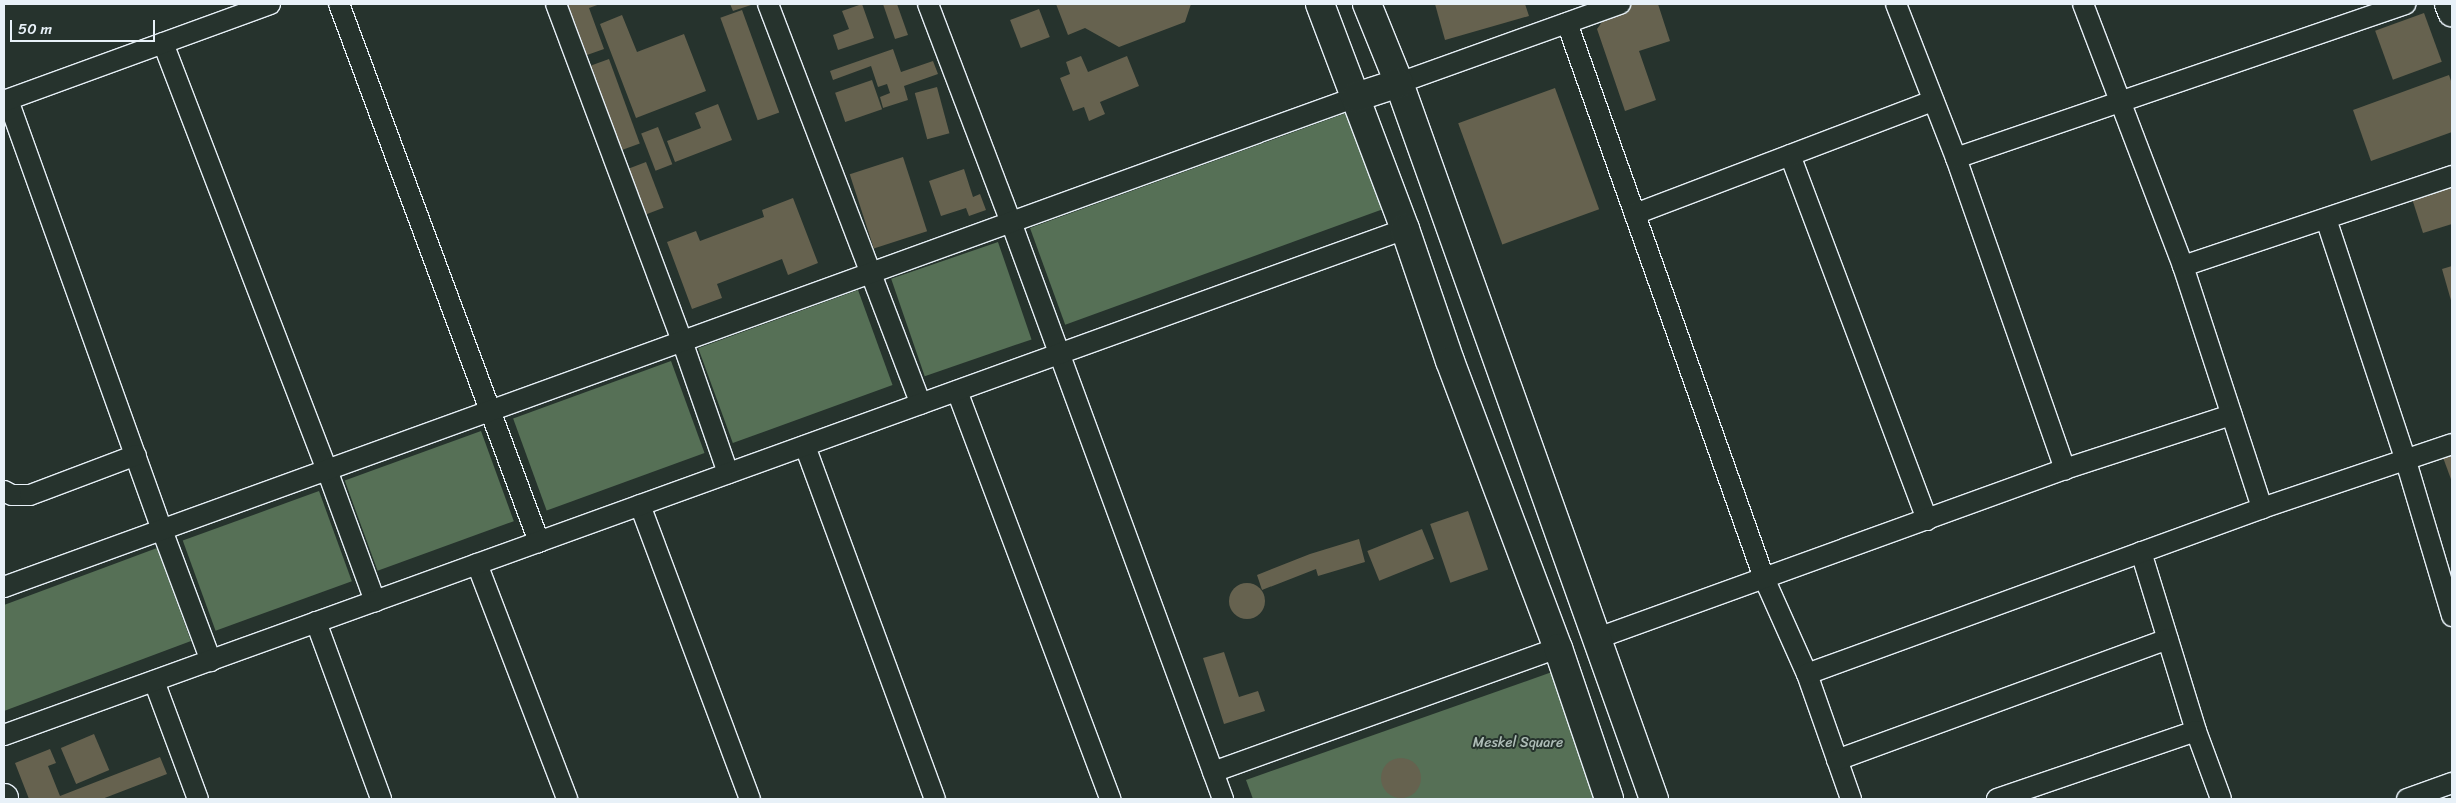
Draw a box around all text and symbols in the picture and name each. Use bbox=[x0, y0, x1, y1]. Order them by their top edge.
scale bar bbox=[12, 10, 158, 42]
text: 50 m bbox=[18, 16, 52, 42]
park label: Meskel Square bbox=[1473, 735, 1563, 751]

